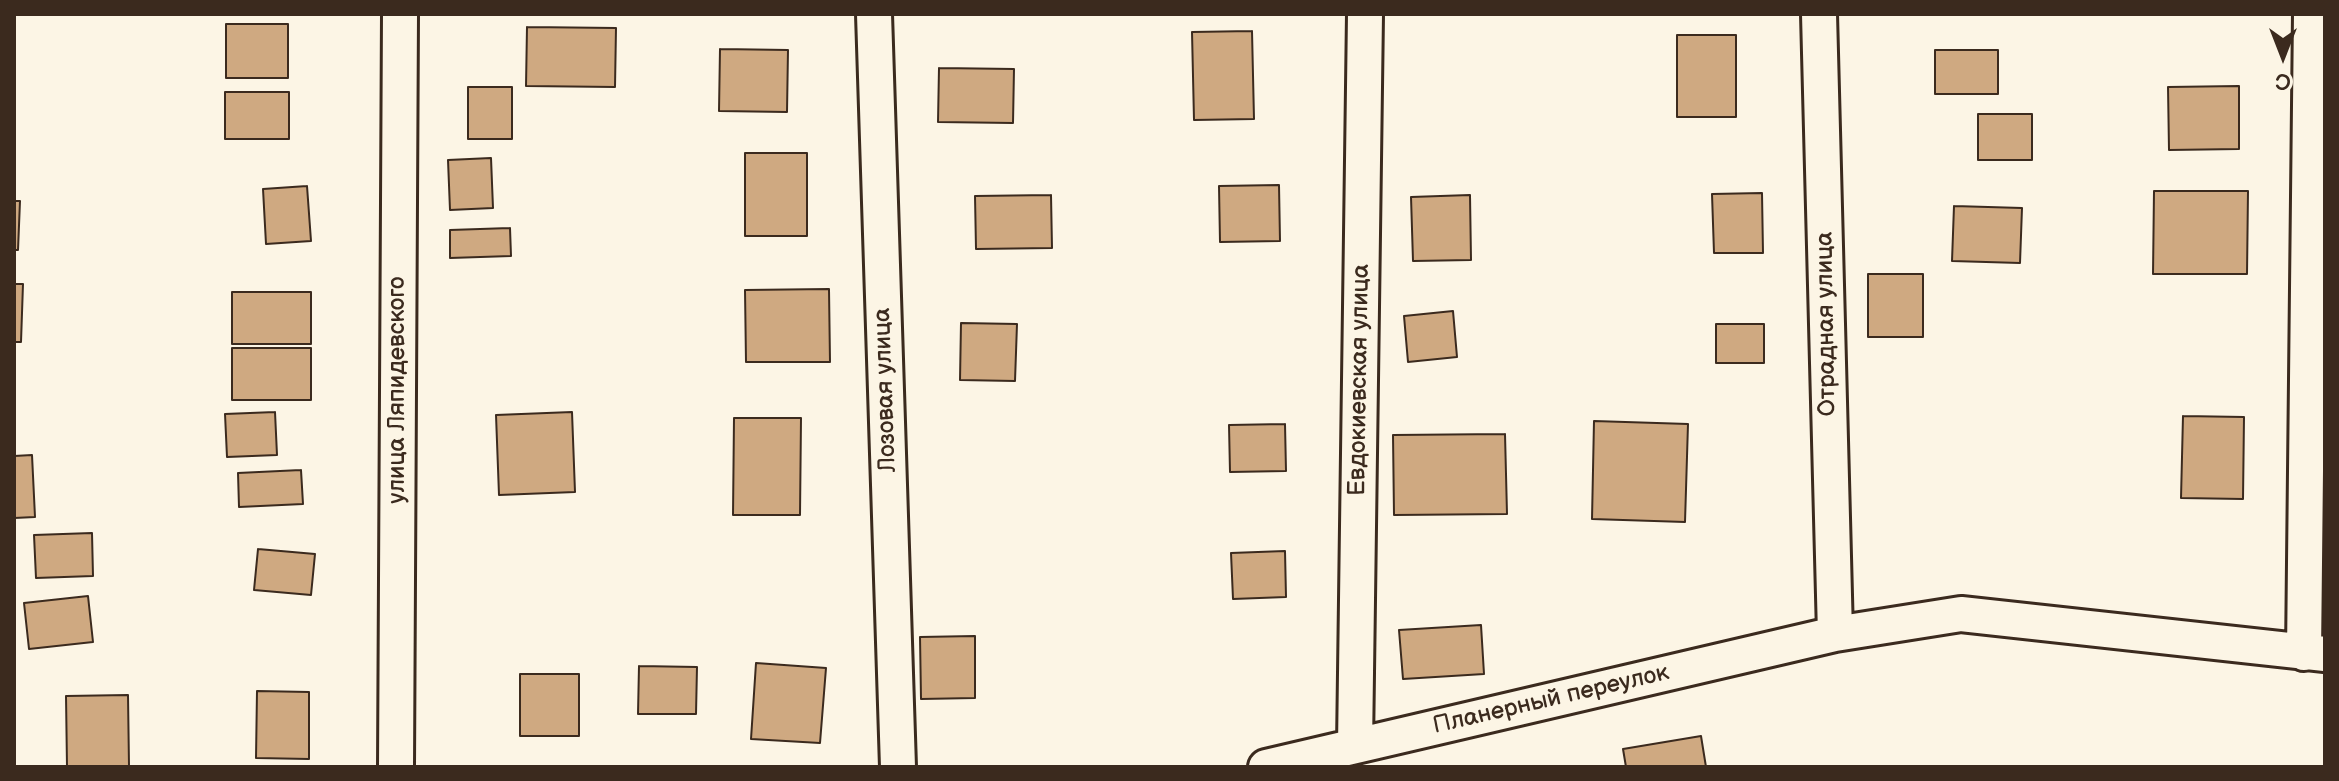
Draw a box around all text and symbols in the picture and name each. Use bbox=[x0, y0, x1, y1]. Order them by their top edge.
north arrow bbox=[2243, 16, 2323, 96]
text: С bbox=[2275, 67, 2291, 94]
street label: Отрадная улица bbox=[1811, 231, 1843, 417]
street label: Евдокиевская улица bbox=[1344, 264, 1376, 496]
street label: улица Ляпидевского bbox=[384, 276, 412, 504]
street label: Лозовая улица bbox=[869, 307, 903, 473]
street label: Планерный переулок bbox=[1430, 659, 1672, 741]

